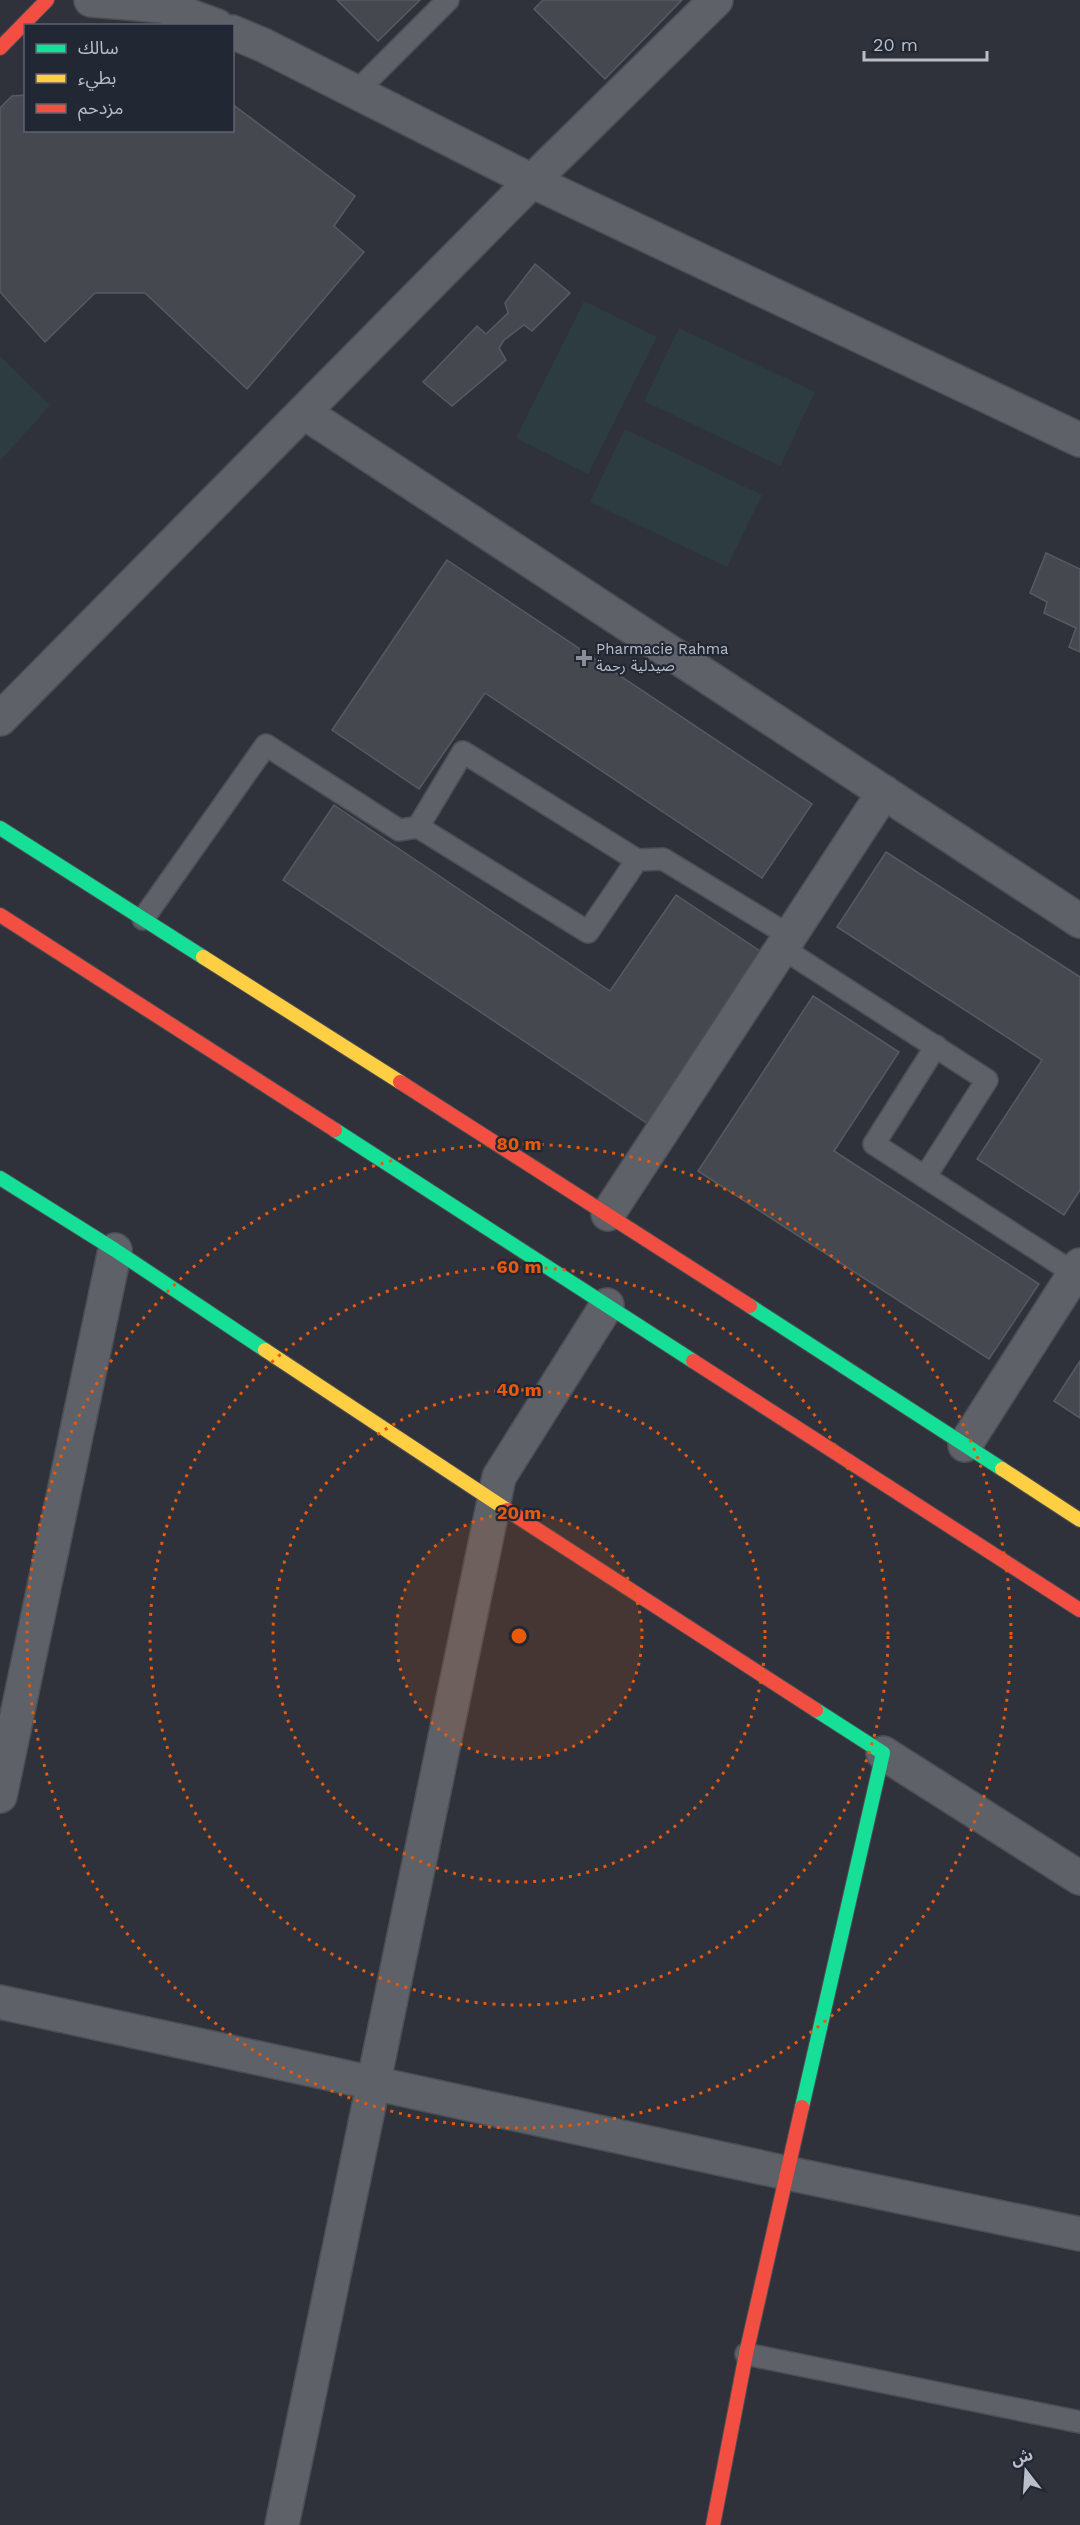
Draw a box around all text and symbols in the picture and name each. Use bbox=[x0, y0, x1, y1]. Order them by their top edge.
legend bbox=[24, 24, 234, 132]
scale bar bbox=[864, 24, 987, 62]
text: 20 m bbox=[873, 34, 918, 55]
text: سالك bbox=[78, 37, 119, 58]
text: بطيء bbox=[78, 67, 116, 91]
text: مزدحم bbox=[78, 97, 123, 121]
place label: Pharmacie Rahma صيدلية رحمة bbox=[596, 640, 729, 675]
marker: Pharmacie Rahma صيدلية رحمة bbox=[577, 651, 591, 665]
text: 80 m bbox=[497, 1133, 541, 1154]
text: 60 m bbox=[497, 1256, 541, 1277]
text: 40 m bbox=[496, 1379, 542, 1400]
text: 20 m bbox=[497, 1502, 541, 1523]
centre of rings bbox=[509, 1626, 529, 1646]
north arrow bbox=[996, 2441, 1056, 2501]
text: ش bbox=[1009, 2445, 1035, 2469]

